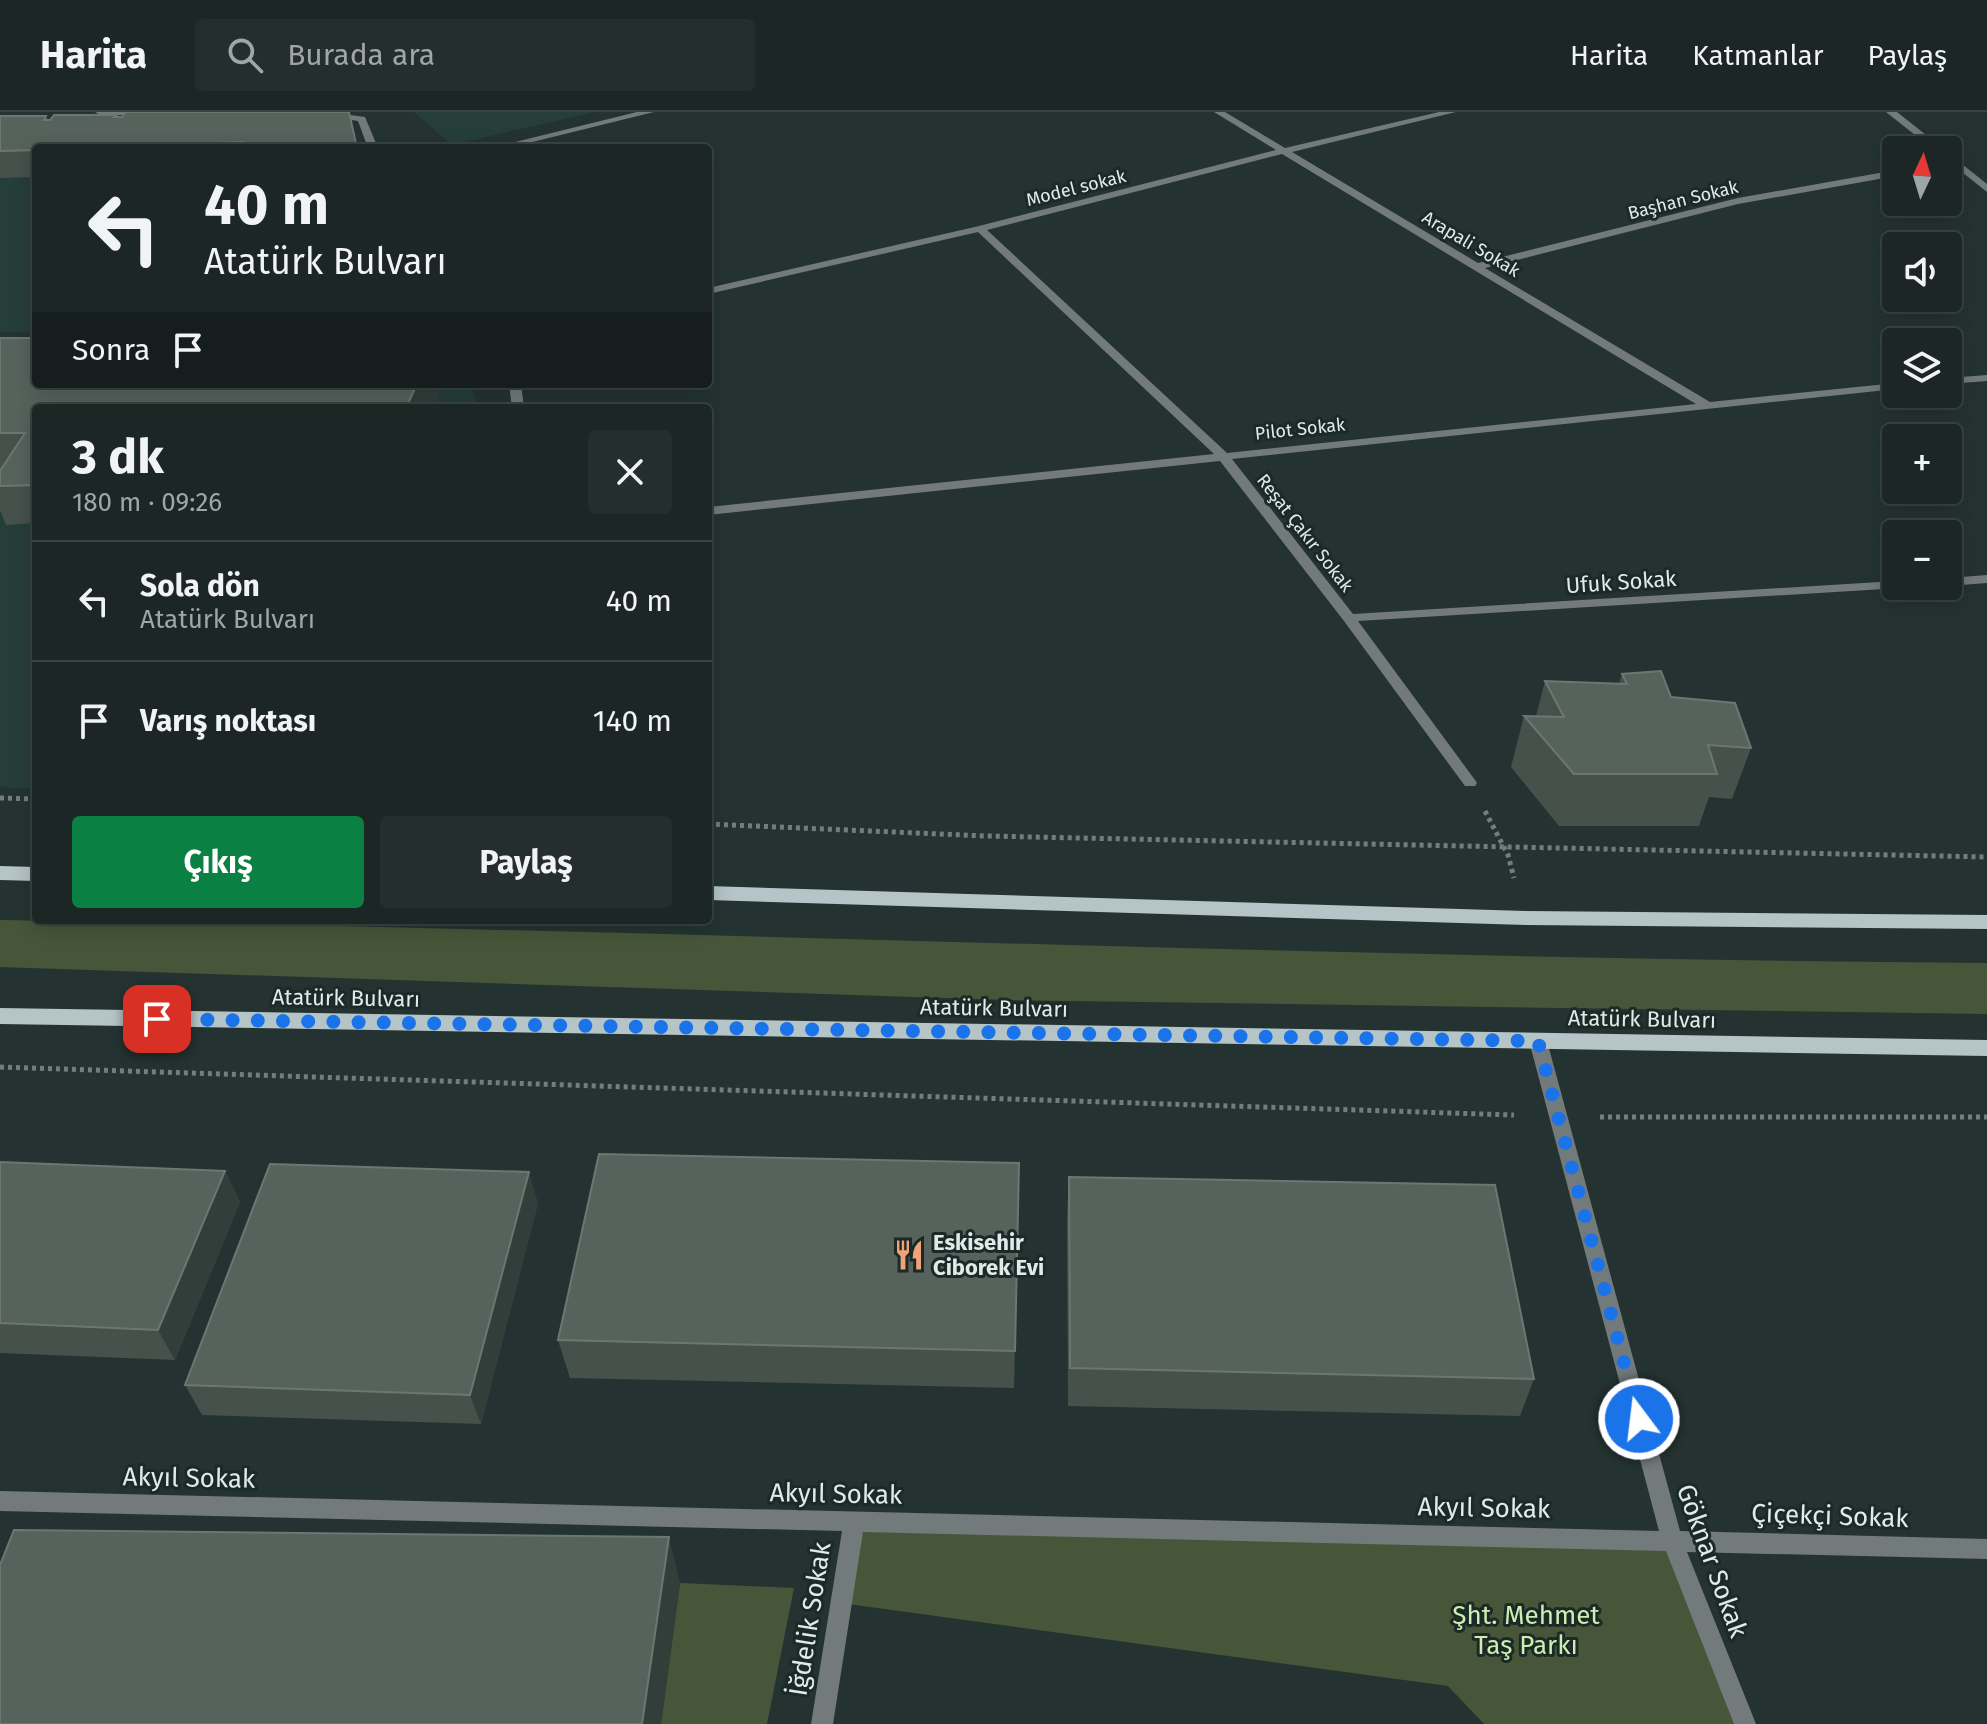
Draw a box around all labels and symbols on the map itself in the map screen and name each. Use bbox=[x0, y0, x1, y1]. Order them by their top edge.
north arrow bbox=[1882, 136, 1962, 216]
street label: Model sokak bbox=[1024, 165, 1129, 211]
street label: Başhan Sokak bbox=[1626, 175, 1741, 224]
street label: Arapali Sokak bbox=[1418, 206, 1524, 282]
street label: Pilot Sokak bbox=[1254, 413, 1347, 445]
street label: Reşat Çakır Sokak bbox=[1252, 470, 1358, 597]
street label: Ufuk Sokak bbox=[1565, 565, 1678, 599]
street label: Atatürk Bulvarı bbox=[272, 983, 420, 1013]
pin bbox=[123, 985, 191, 1053]
street label: Atatürk Bulvarı bbox=[920, 993, 1068, 1023]
street label: Atatürk Bulvarı bbox=[1568, 1004, 1716, 1034]
place label: Eskisehir Ciborek Evi bbox=[933, 1229, 1044, 1281]
restaurant icon: Eskisehir Ciborek Evi bbox=[892, 1238, 926, 1272]
position arrow bbox=[1597, 1377, 1681, 1461]
street label: Akyıl Sokak bbox=[122, 1461, 256, 1495]
street label: Akyıl Sokak bbox=[769, 1477, 903, 1511]
street label: Göknar Sokak bbox=[1670, 1480, 1754, 1643]
street label: Akyıl Sokak bbox=[1417, 1491, 1551, 1525]
street label: Çiçekçi Sokak bbox=[1751, 1498, 1910, 1534]
street label: İğdelik Sokak bbox=[783, 1539, 838, 1698]
park label: Şht. Mehmet Taş Parkı bbox=[1452, 1600, 1600, 1661]

